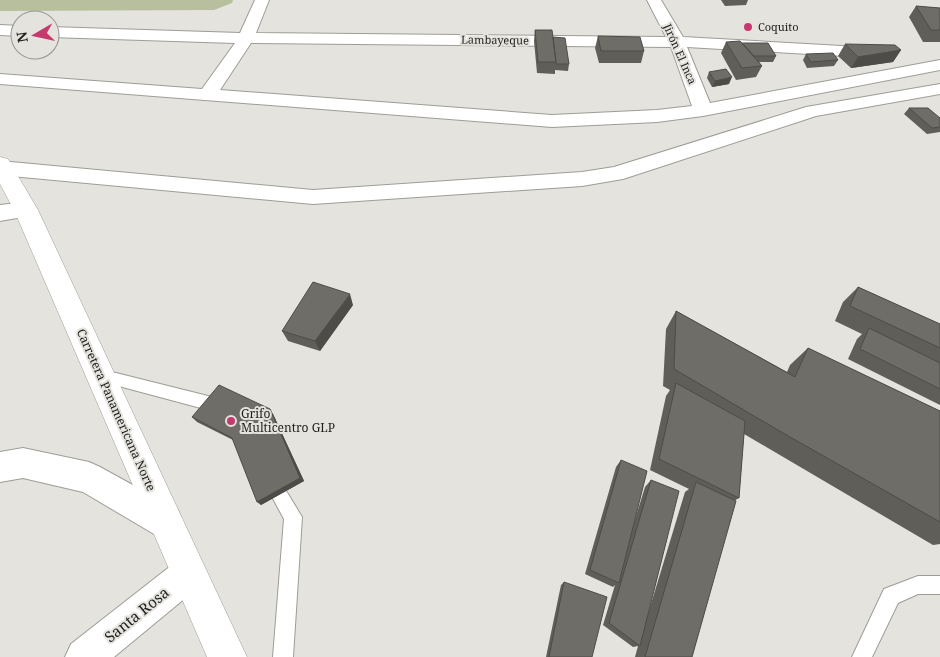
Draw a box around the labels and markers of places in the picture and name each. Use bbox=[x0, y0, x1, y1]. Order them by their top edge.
place label: Coquito bbox=[758, 19, 799, 34]
marker: Coquito bbox=[742, 21, 754, 33]
place label: Grifo Multicentro GLP bbox=[241, 405, 335, 436]
marker: Grifo Multicentro GLP bbox=[225, 415, 237, 427]

